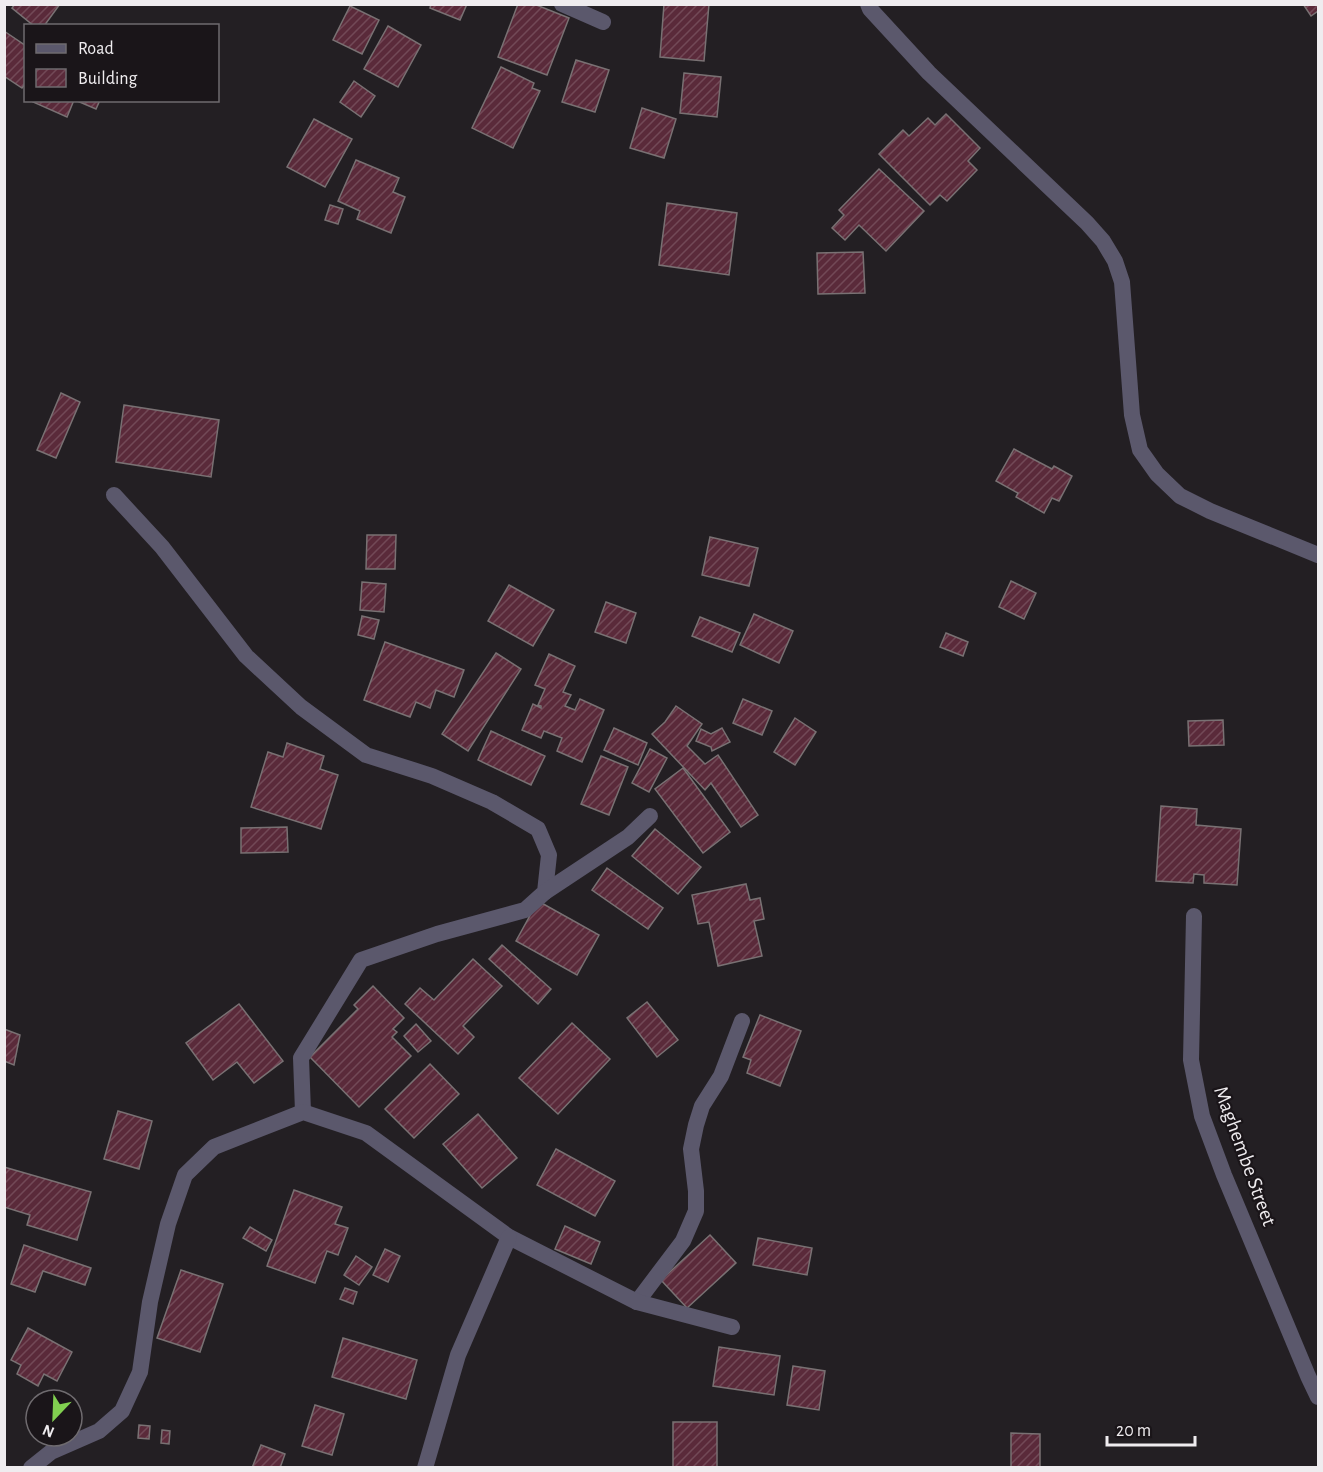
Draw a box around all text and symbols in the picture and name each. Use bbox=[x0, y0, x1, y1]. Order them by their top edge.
legend bbox=[24, 24, 219, 102]
text: Road bbox=[78, 40, 114, 58]
text: Building bbox=[78, 70, 138, 88]
street label: Maghembe Street bbox=[1210, 1083, 1280, 1229]
north arrow bbox=[24, 1388, 84, 1448]
scale bar bbox=[1107, 1409, 1196, 1447]
text: N bbox=[40, 1421, 57, 1440]
text: 20 m bbox=[1116, 1422, 1151, 1440]

